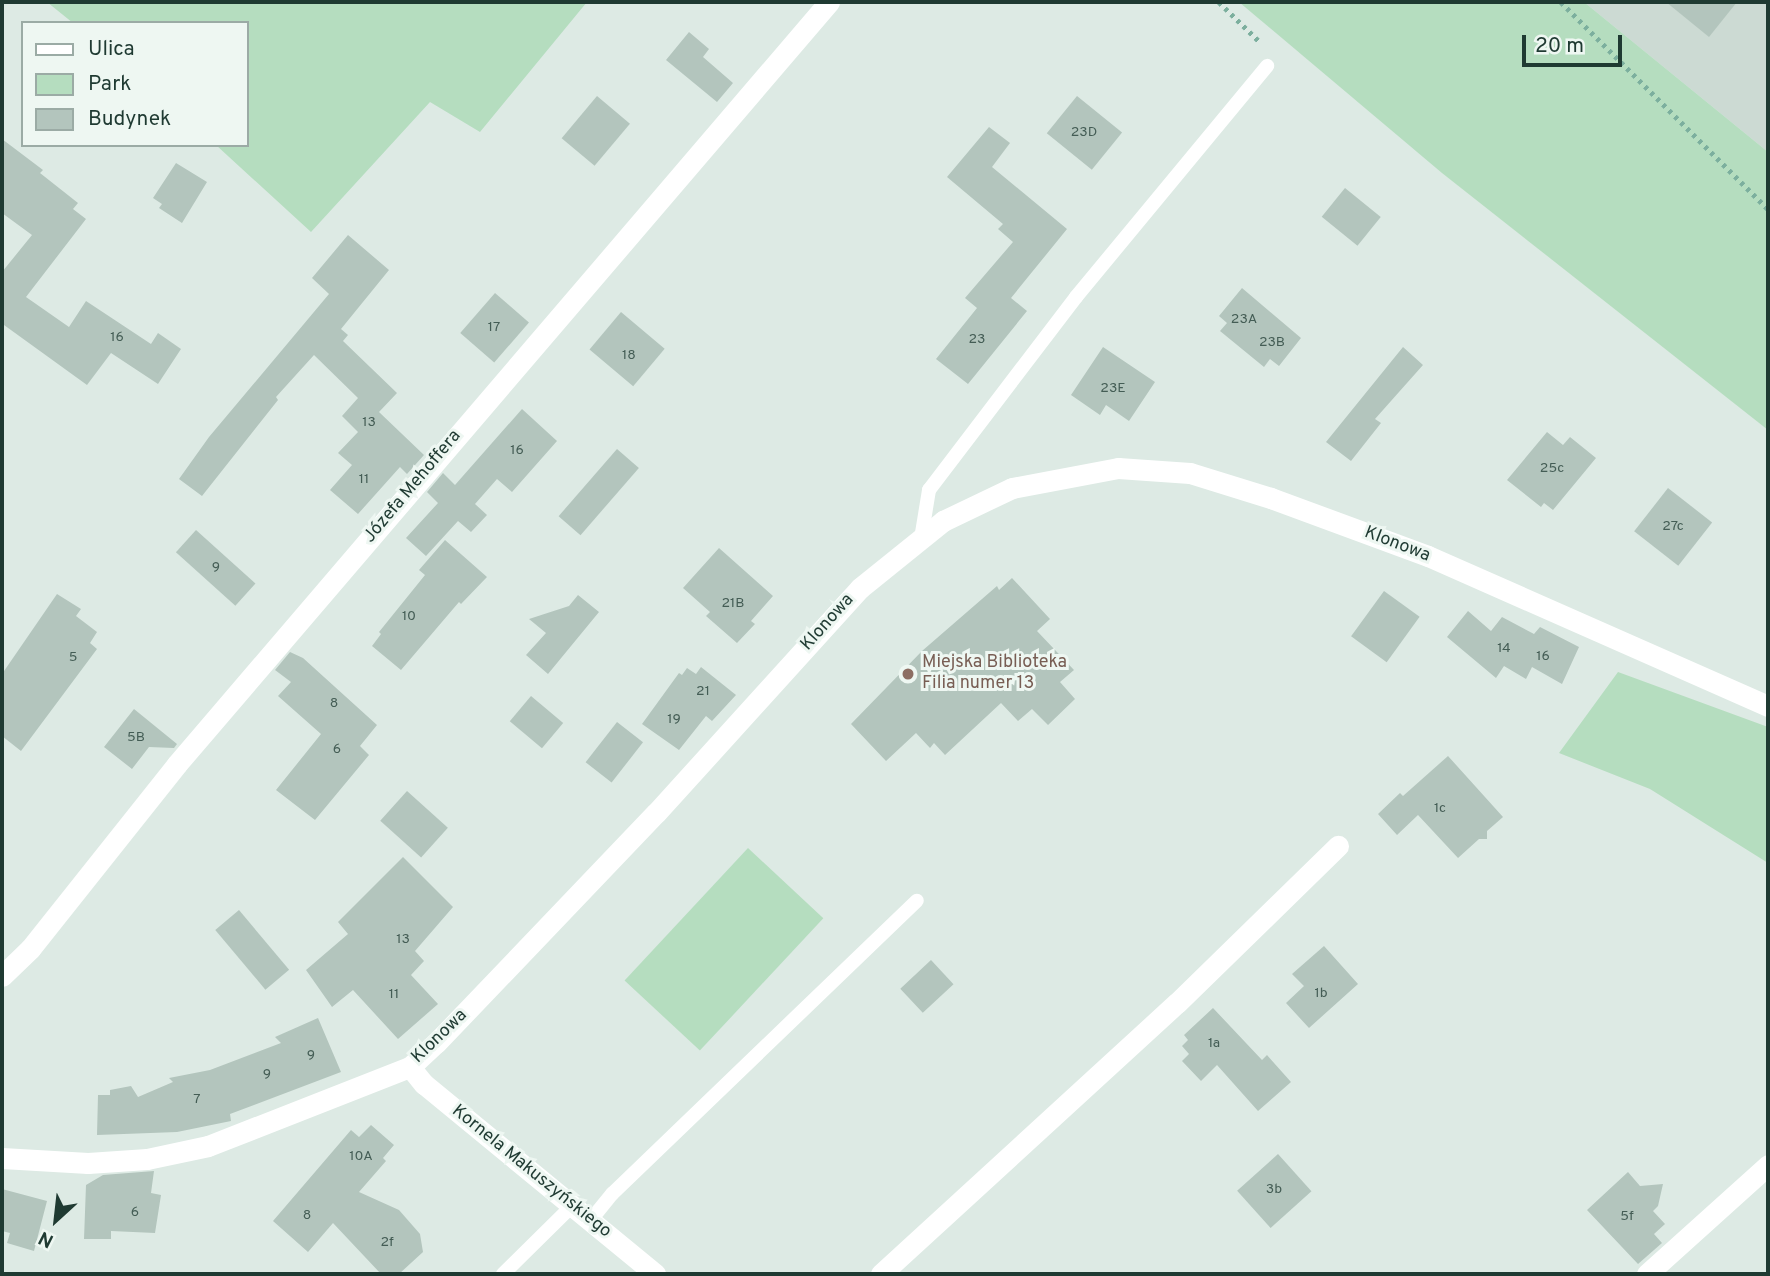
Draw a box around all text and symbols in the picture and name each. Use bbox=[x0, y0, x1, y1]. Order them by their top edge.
legend bbox=[21, 21, 248, 147]
scale bar bbox=[1525, 21, 1625, 65]
text: 20 m bbox=[1535, 33, 1584, 60]
text: Ulica bbox=[88, 36, 135, 63]
text: Park bbox=[88, 71, 131, 98]
text: Budynek bbox=[88, 106, 171, 133]
house number: 23D bbox=[1071, 125, 1097, 141]
house number: 23A bbox=[1231, 312, 1257, 328]
house number: 17 bbox=[488, 320, 500, 336]
house number: 16 bbox=[110, 330, 124, 346]
house number: 23 bbox=[969, 332, 985, 348]
house number: 23B bbox=[1259, 335, 1285, 351]
house number: 18 bbox=[622, 348, 636, 364]
house number: 23E bbox=[1100, 381, 1126, 397]
house number: 13 bbox=[362, 415, 376, 431]
street label: Józefa Mehoffera bbox=[360, 426, 466, 548]
house number: 16 bbox=[510, 443, 524, 459]
house number: 25c bbox=[1540, 461, 1564, 477]
house number: 11 bbox=[359, 472, 369, 488]
house number: 27c bbox=[1662, 519, 1684, 535]
street label: Klonowa bbox=[1361, 523, 1433, 567]
house number: 9 bbox=[212, 560, 220, 576]
street label: Klonowa bbox=[797, 590, 859, 656]
house number: 21B bbox=[722, 596, 744, 612]
house number: 10 bbox=[402, 609, 416, 625]
house number: 14 bbox=[1497, 641, 1511, 657]
house number: 16 bbox=[1536, 649, 1550, 665]
house number: 5 bbox=[69, 650, 77, 666]
place label: Miejska Biblioteka Filia numer 13 bbox=[922, 653, 1067, 696]
marker: Miejska Biblioteka Filia numer 13 bbox=[900, 666, 916, 682]
house number: 21 bbox=[696, 684, 710, 700]
house number: 8 bbox=[330, 696, 338, 712]
house number: 19 bbox=[667, 712, 681, 728]
house number: 5B bbox=[127, 730, 145, 746]
house number: 6 bbox=[333, 742, 341, 758]
house number: 1c bbox=[1434, 801, 1446, 817]
house number: 13 bbox=[396, 932, 410, 948]
house number: 1b bbox=[1314, 986, 1328, 1002]
house number: 11 bbox=[389, 987, 399, 1003]
street label: Klonowa bbox=[408, 1005, 472, 1069]
house number: 1a bbox=[1208, 1036, 1220, 1052]
house number: 9 bbox=[307, 1048, 315, 1064]
house number: 9 bbox=[263, 1067, 271, 1083]
house number: 7 bbox=[193, 1092, 201, 1108]
street label: Kornela Makuszyńskiego bbox=[447, 1101, 615, 1243]
house number: 10A bbox=[349, 1149, 373, 1165]
house number: 3b bbox=[1266, 1182, 1282, 1198]
north arrow bbox=[21, 1185, 91, 1255]
house number: 6 bbox=[131, 1205, 139, 1221]
house number: 8 bbox=[303, 1208, 311, 1224]
house number: 5f bbox=[1620, 1209, 1634, 1225]
text: N bbox=[35, 1225, 58, 1253]
house number: 2f bbox=[380, 1235, 394, 1251]

